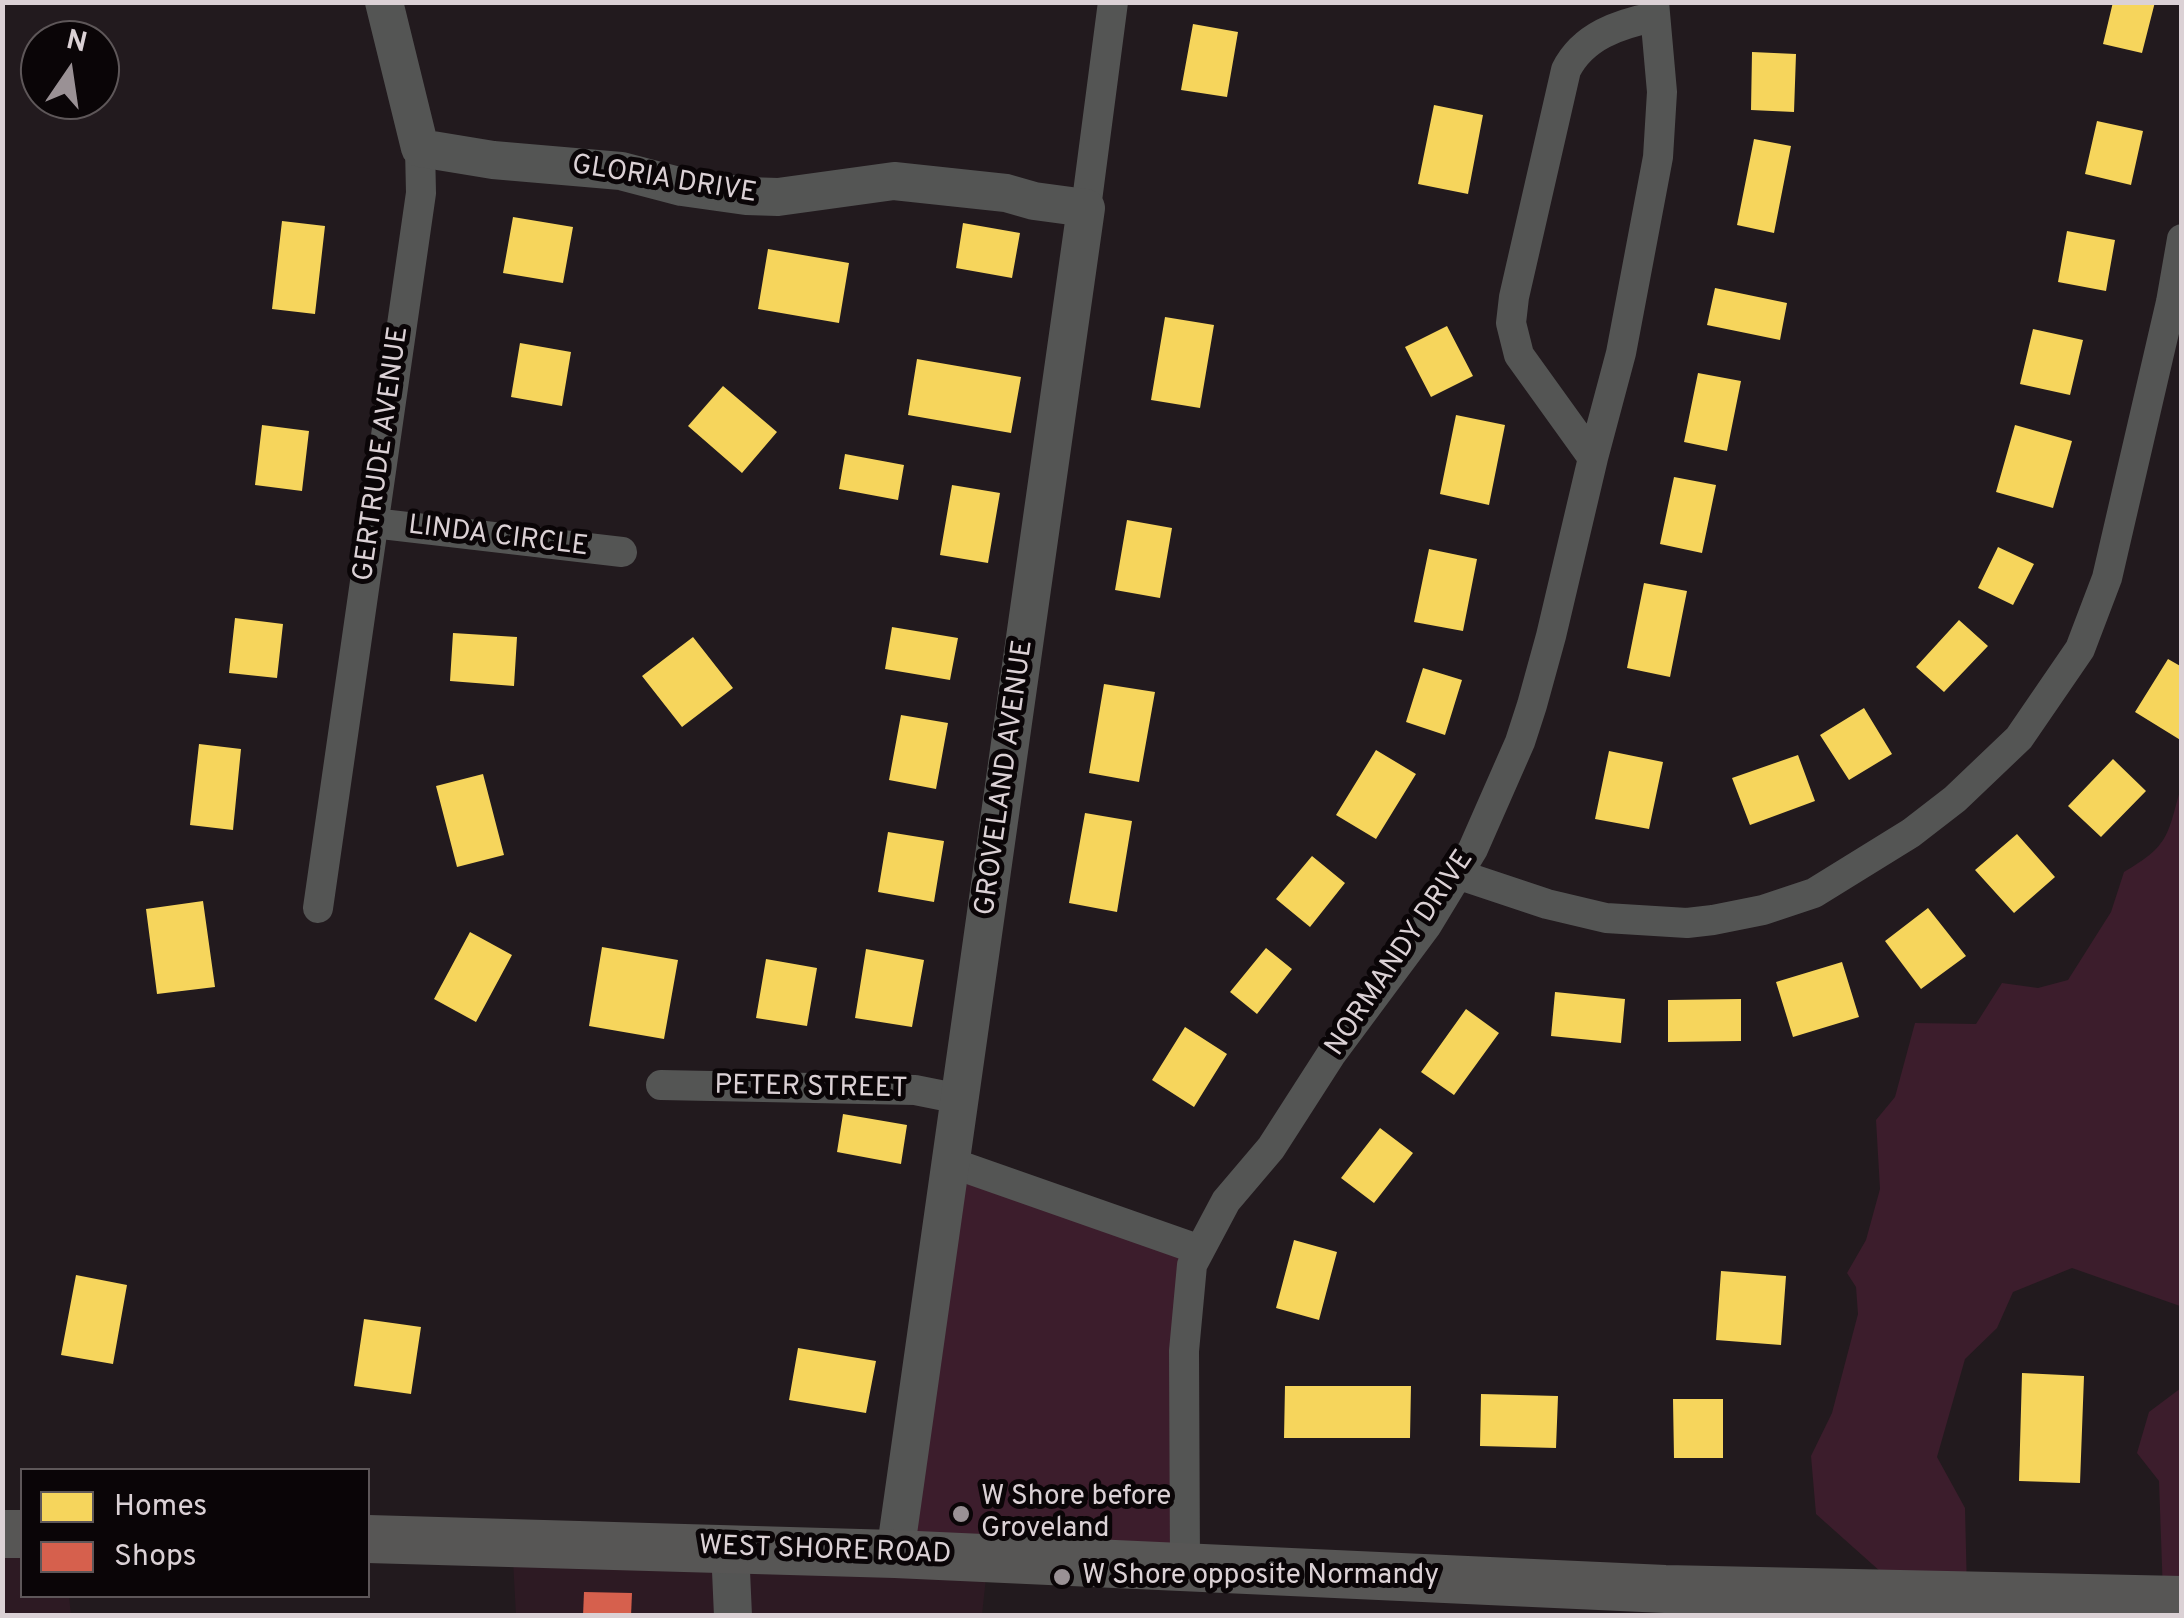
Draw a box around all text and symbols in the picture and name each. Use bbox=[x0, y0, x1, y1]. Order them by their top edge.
north arrow bbox=[20, 20, 120, 120]
text: N bbox=[62, 23, 90, 63]
street label: GLORIA DRIVE bbox=[569, 150, 759, 212]
street label: GERTRUDE AVENUE bbox=[348, 325, 418, 583]
street label: LINDA CIRCLE bbox=[406, 510, 590, 566]
street label: GROVELAND AVENUE bbox=[970, 638, 1042, 918]
street label: NORMANDY DRIVE bbox=[1320, 845, 1482, 1063]
street label: PETER STREET bbox=[714, 1071, 908, 1107]
legend bbox=[20, 1468, 370, 1598]
place label: W Shore before Groveland bbox=[981, 1481, 1171, 1547]
text: Homes bbox=[114, 1489, 207, 1526]
marker: W Shore before Groveland bbox=[950, 1503, 972, 1525]
street label: WEST SHORE ROAD bbox=[698, 1531, 952, 1573]
text: Shops bbox=[114, 1539, 197, 1576]
place label: W Shore opposite Normandy bbox=[1082, 1560, 1439, 1594]
marker: W Shore opposite Normandy bbox=[1051, 1566, 1073, 1588]

